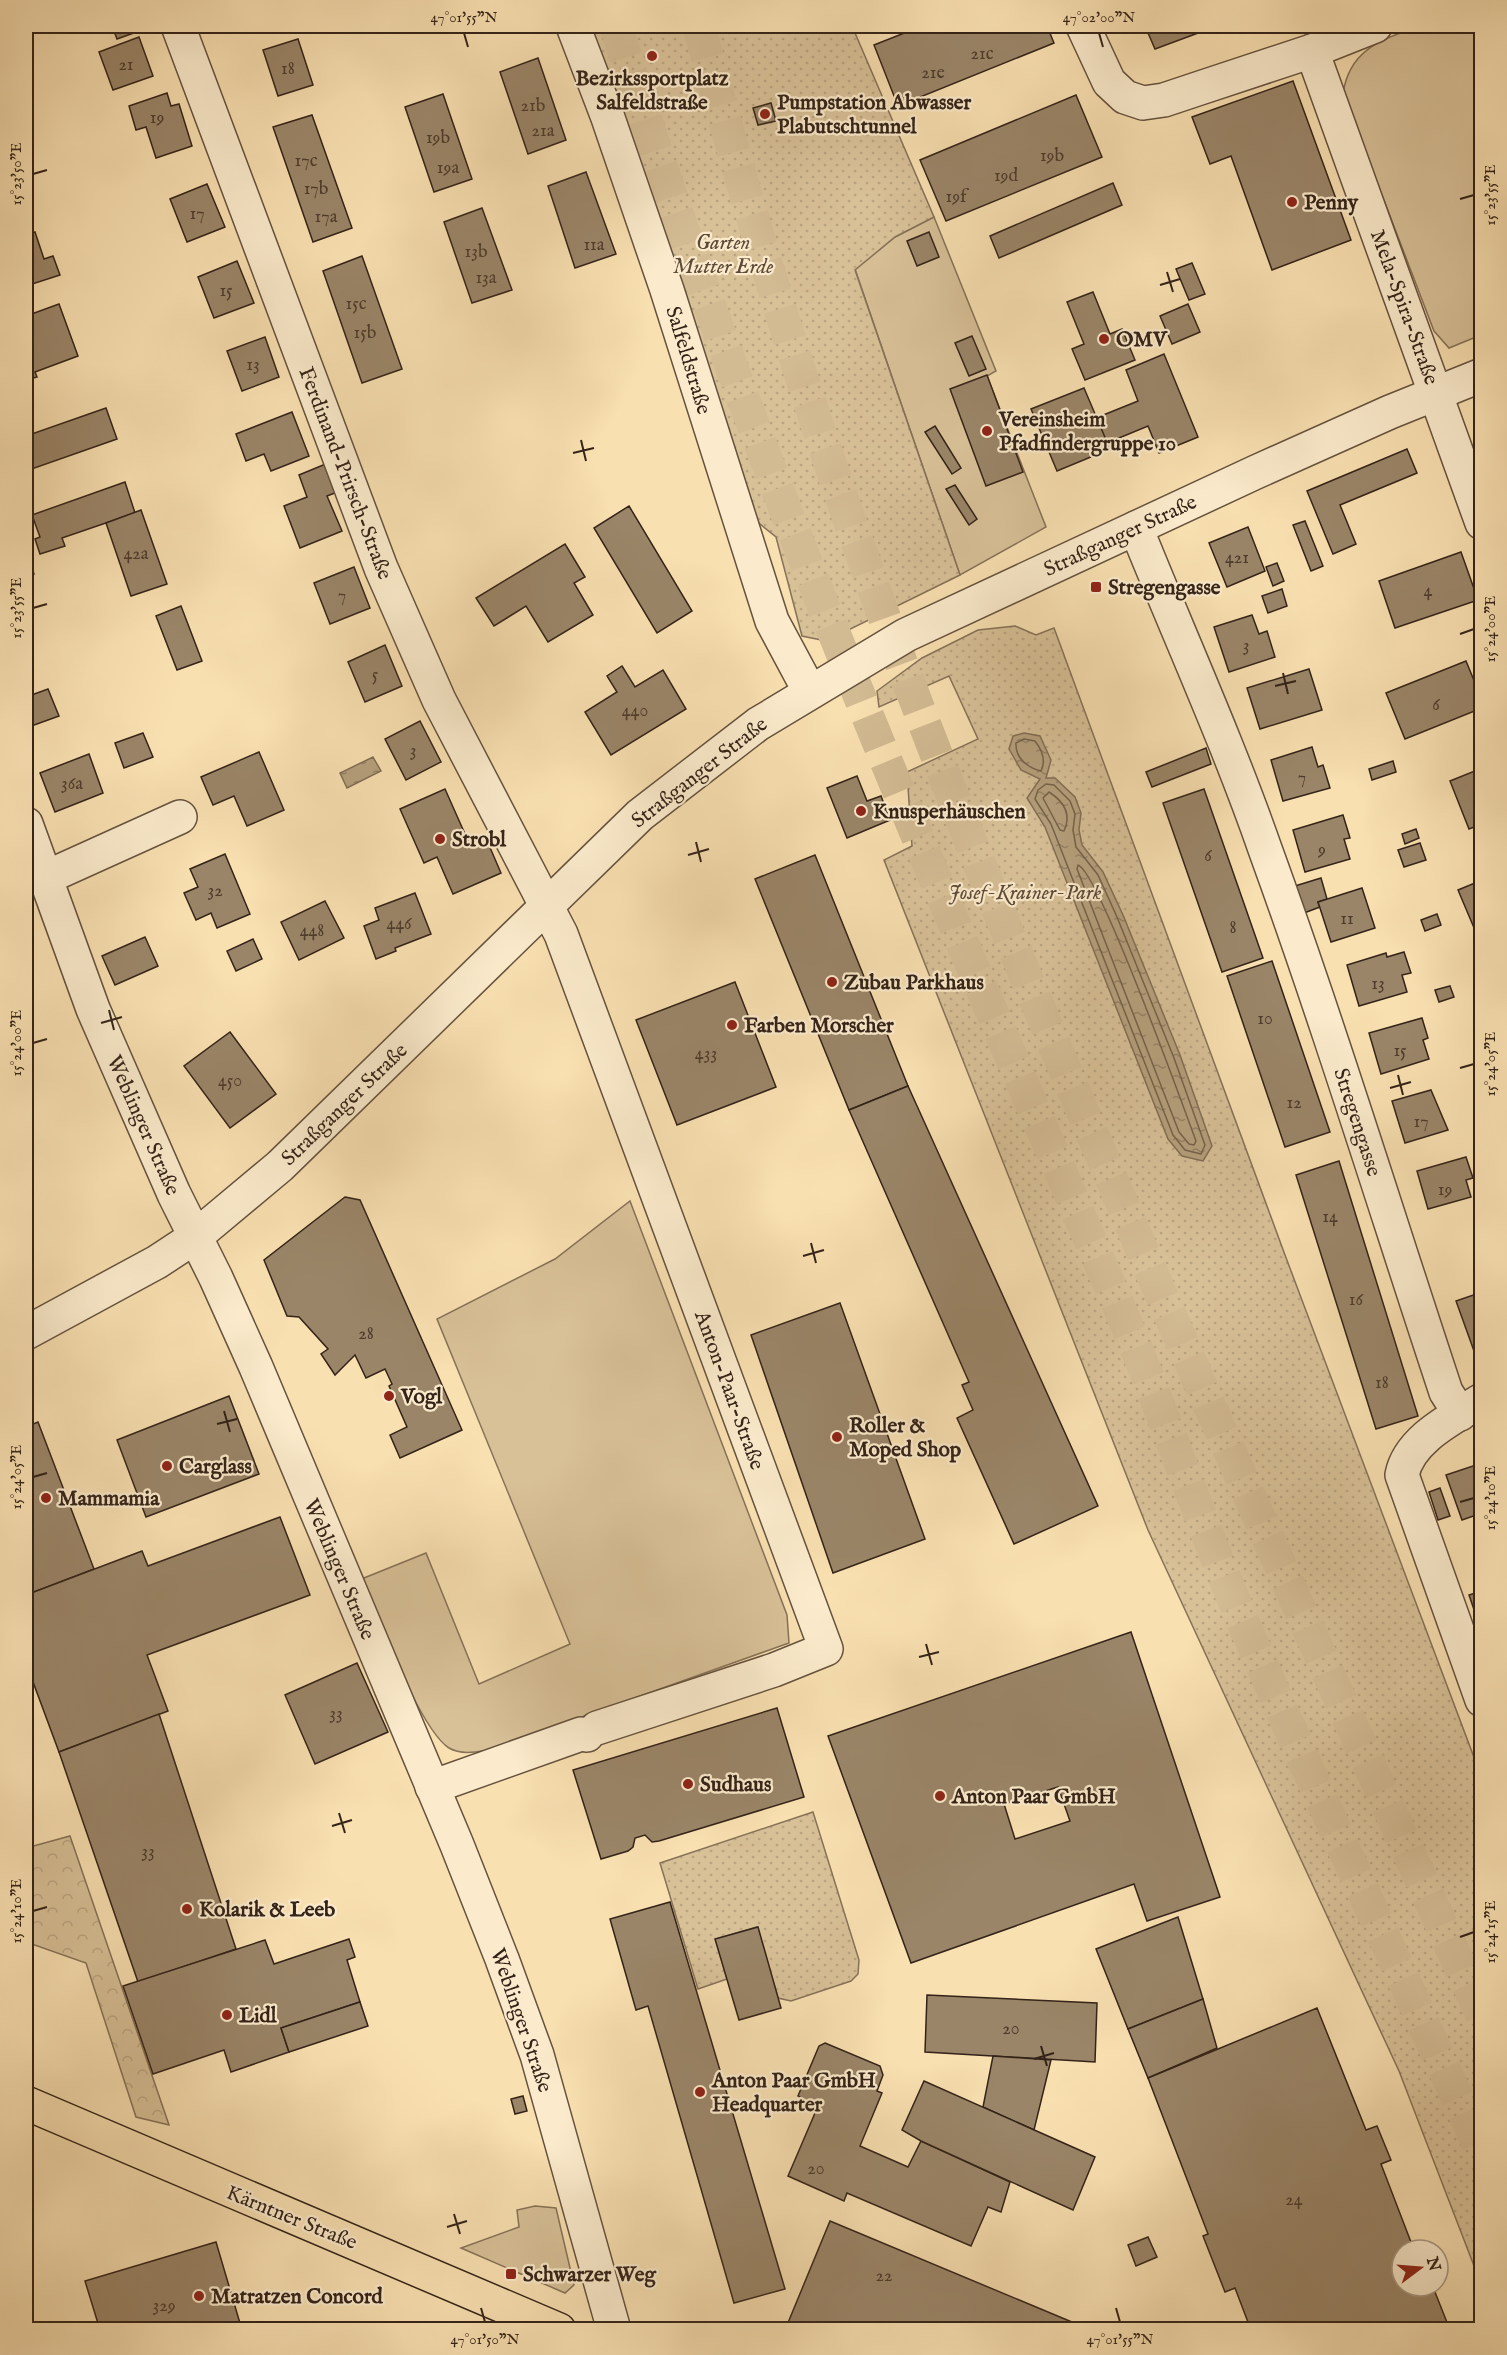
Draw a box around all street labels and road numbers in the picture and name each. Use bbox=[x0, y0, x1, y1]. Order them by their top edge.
street label: Mela-Spira-Straße bbox=[1363, 226, 1444, 389]
street label: Salfeldstraße bbox=[658, 303, 717, 418]
street label: Ferdinand-Prirsch-Straße bbox=[292, 363, 398, 584]
street label: Straßganger Straße bbox=[1040, 489, 1202, 584]
street label: Straßganger Straße bbox=[626, 711, 774, 835]
street label: Straßganger Straße bbox=[276, 1038, 414, 1172]
street label: Weblinger Straße bbox=[100, 1051, 186, 1200]
street label: Stregengasse bbox=[1326, 1065, 1387, 1180]
street label: Anton-Paar-Straße bbox=[687, 1306, 770, 1474]
street label: Weblinger Straße bbox=[297, 1495, 381, 1645]
street label: Weblinger Straße bbox=[483, 1945, 558, 2097]
street label: Kärntner Straße bbox=[222, 2180, 361, 2257]

